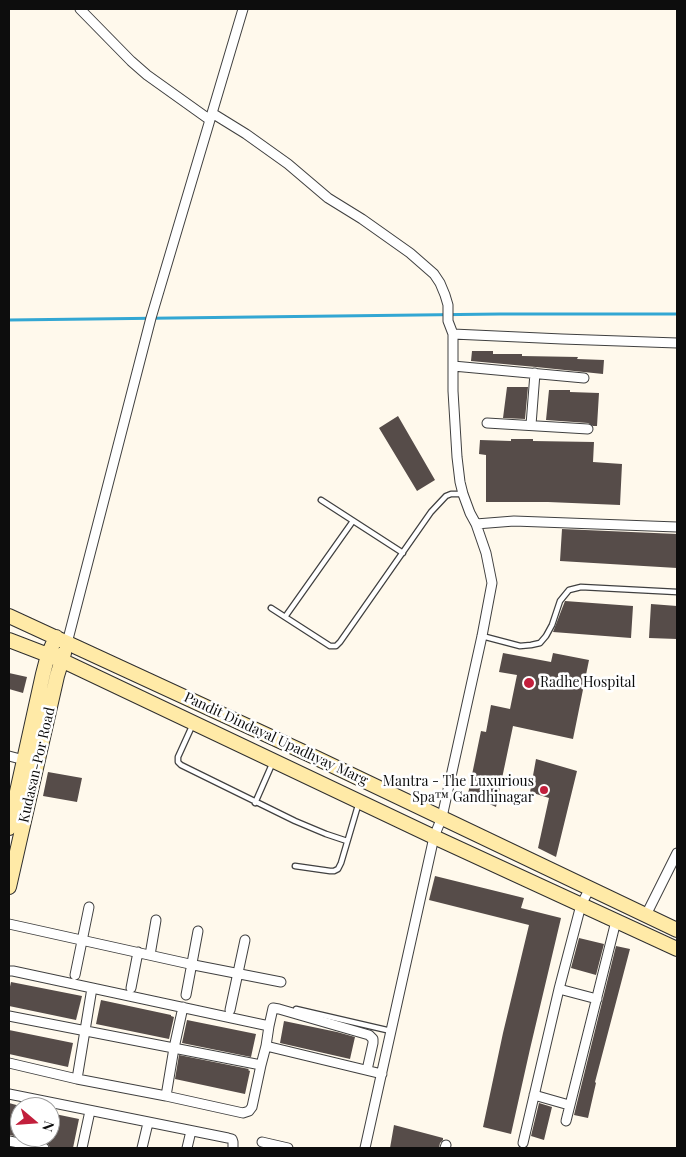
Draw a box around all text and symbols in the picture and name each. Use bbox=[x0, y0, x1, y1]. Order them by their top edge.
place label: Radhe Hospital bbox=[540, 675, 635, 691]
marker: Radhe Hospital bbox=[522, 676, 536, 690]
street label: Pandit Dindayal Upadhyay Marg bbox=[181, 689, 371, 789]
street label: Kudasan-Por Road bbox=[16, 706, 58, 824]
place label: Mantra - The Luxurious Spa™ Gandhinagar bbox=[383, 774, 534, 806]
marker: Mantra - The Luxurious Spa™ Gandhinagar bbox=[538, 784, 550, 796]
north arrow bbox=[10, 1097, 60, 1147]
text: N bbox=[38, 1119, 59, 1134]

